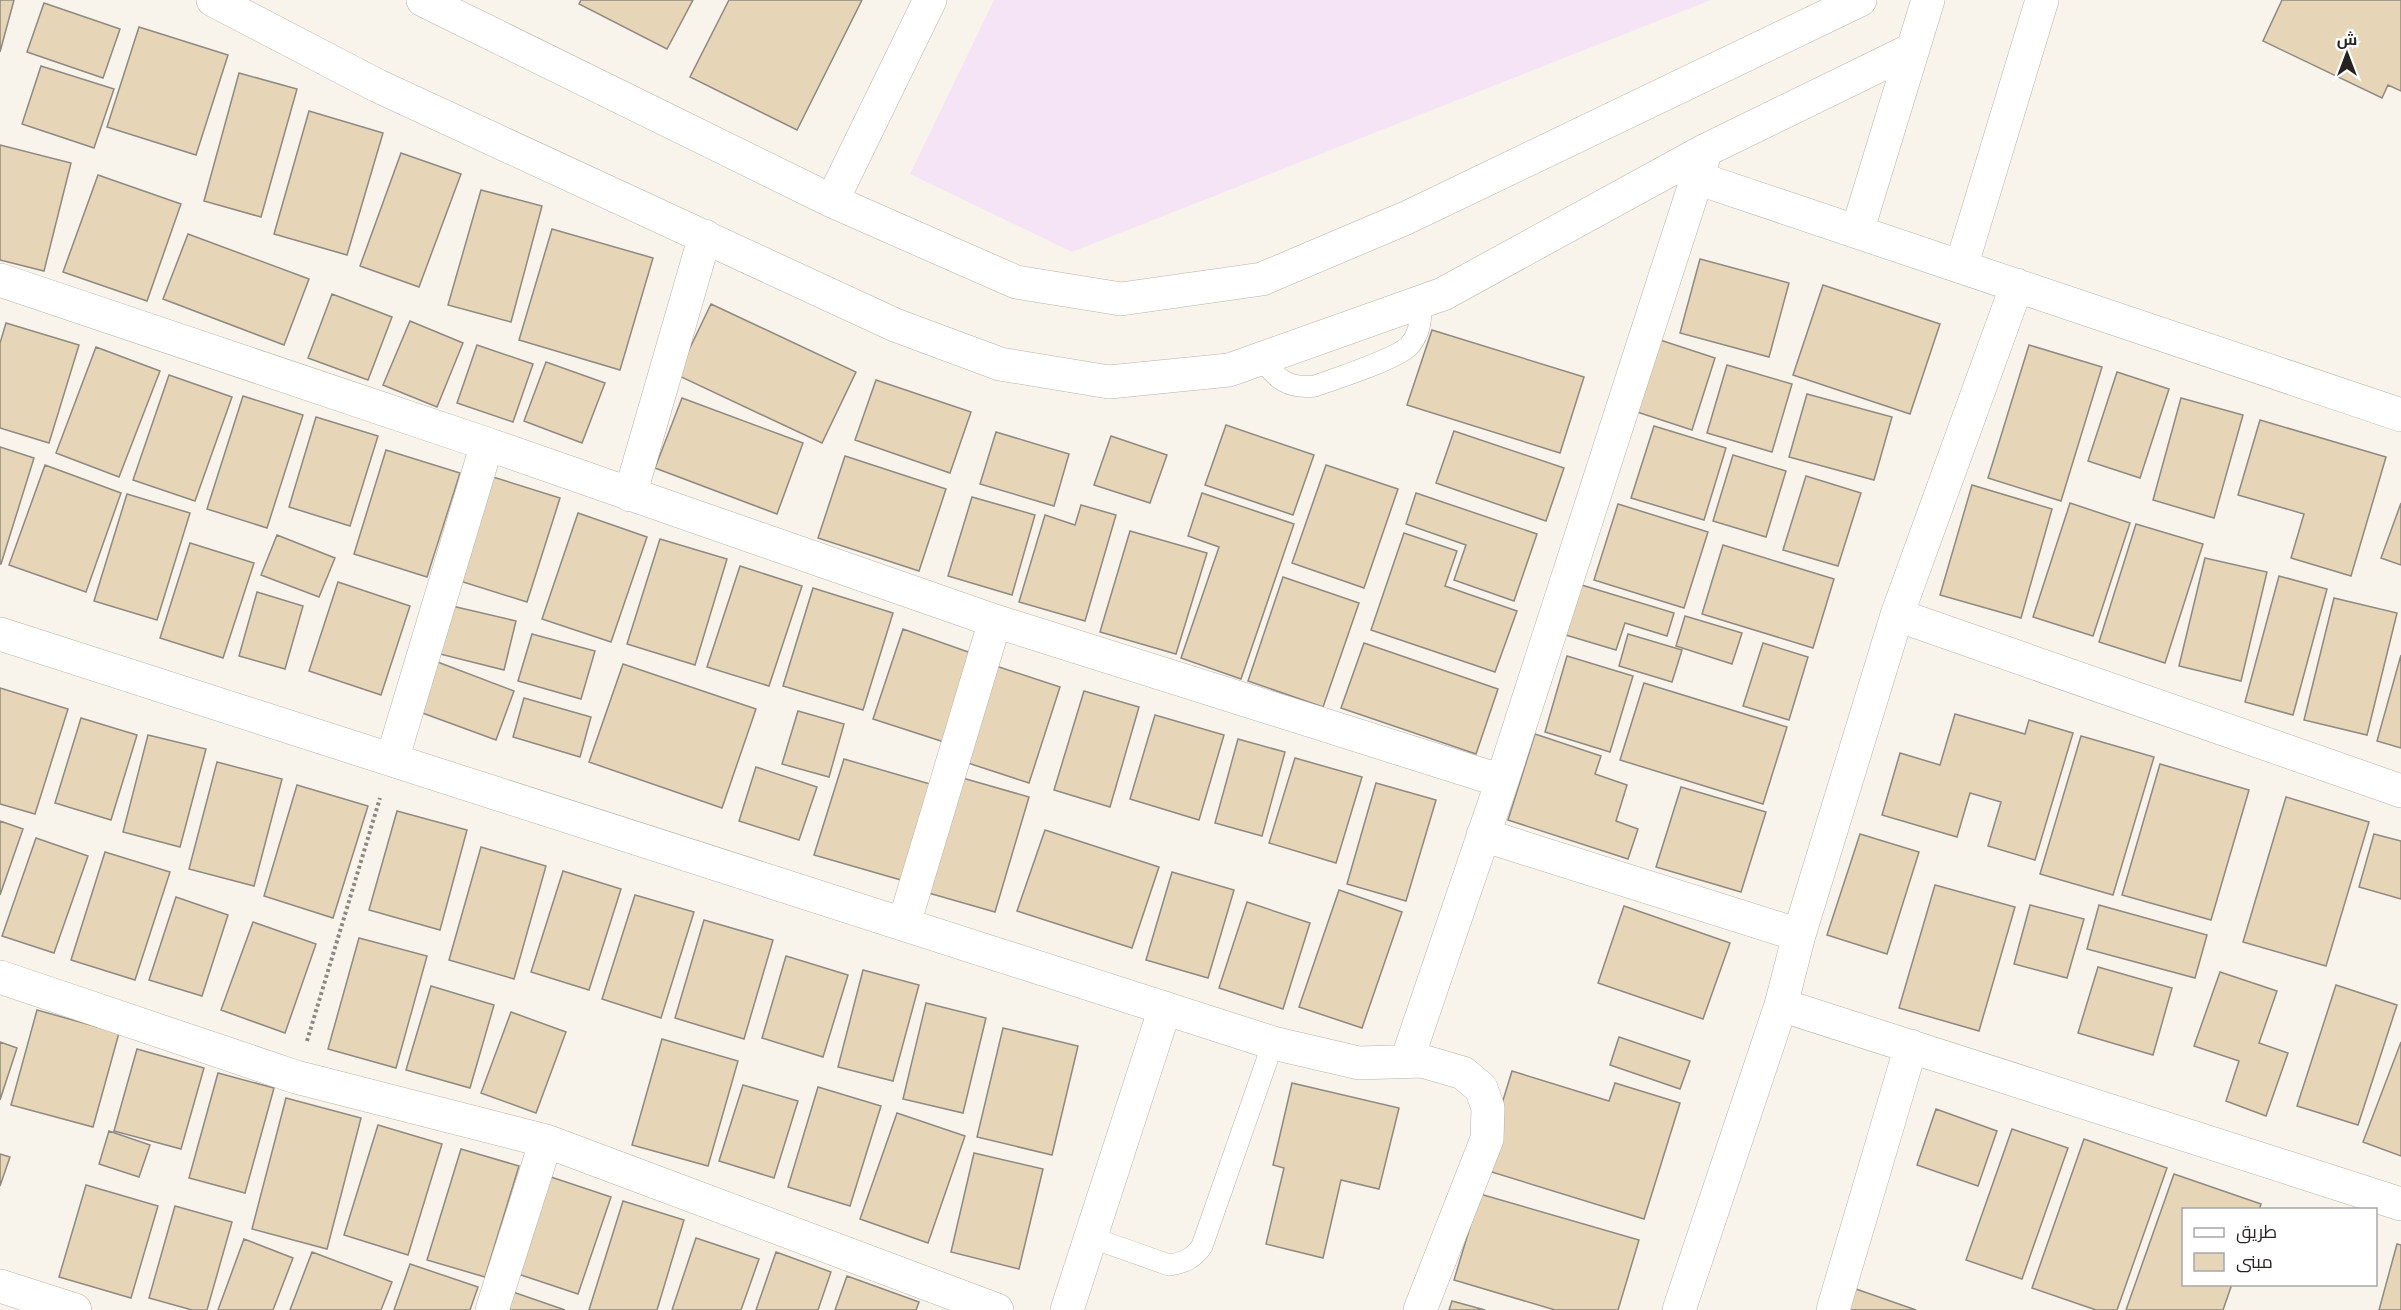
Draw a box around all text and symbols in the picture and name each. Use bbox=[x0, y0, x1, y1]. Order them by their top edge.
north arrow bbox=[2317, 24, 2377, 84]
text: ش bbox=[2337, 30, 2357, 49]
legend bbox=[2182, 1208, 2377, 1286]
text: طريق bbox=[2236, 1221, 2277, 1244]
text: مبنى bbox=[2236, 1251, 2273, 1273]

